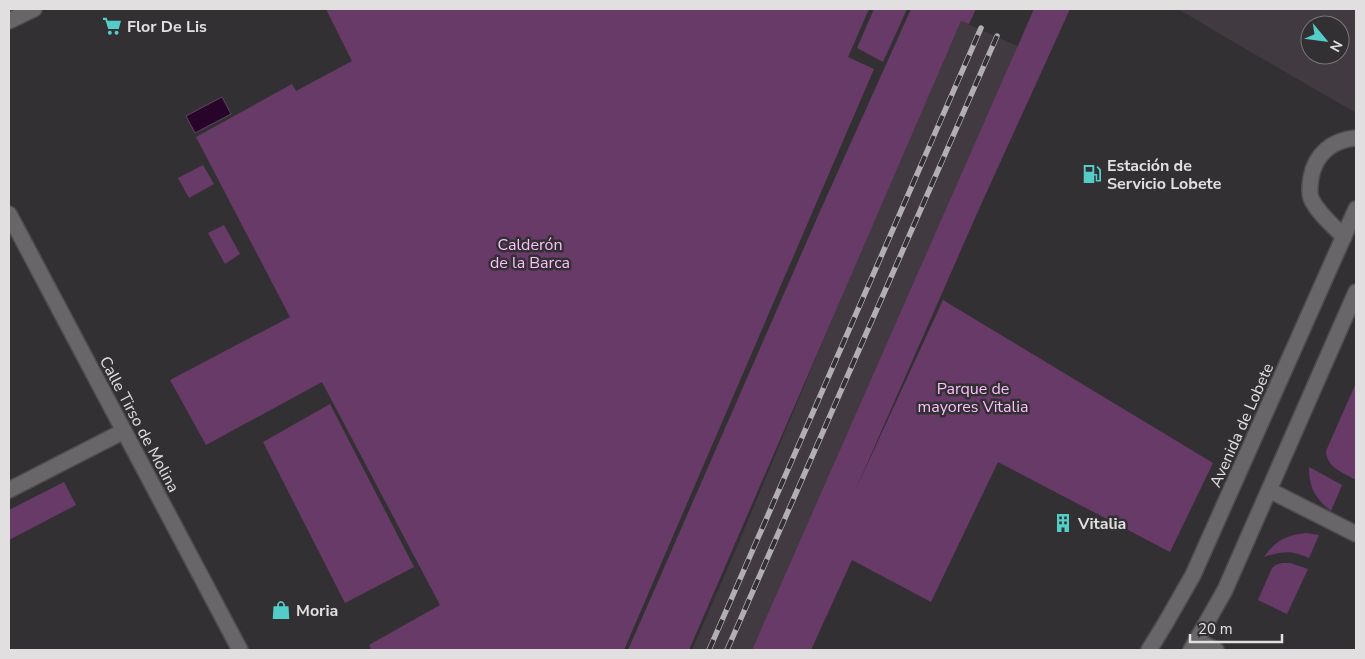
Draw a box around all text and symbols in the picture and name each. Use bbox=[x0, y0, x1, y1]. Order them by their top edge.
supermarket icon: Flor De Lis bbox=[101, 15, 123, 37]
north arrow bbox=[1300, 15, 1350, 65]
place label: Flor De Lis bbox=[127, 16, 207, 38]
text: N bbox=[1325, 37, 1347, 55]
place label: Estación de Servicio Lobete bbox=[1107, 155, 1222, 195]
fuel station icon: Estación de Servicio Lobete bbox=[1081, 163, 1103, 185]
park label: Calderón de la Barca bbox=[490, 234, 570, 274]
street label: Calle Tirso de Molina bbox=[94, 353, 184, 496]
street label: Avenida de Lobete bbox=[1205, 360, 1279, 491]
park label: Parque de mayores Vitalia bbox=[918, 378, 1028, 418]
building icon: Vitalia bbox=[1052, 512, 1074, 534]
place label: Vitalia bbox=[1077, 513, 1126, 535]
shop icon: Moria bbox=[270, 599, 292, 621]
place label: Moria bbox=[296, 600, 338, 622]
scale bar bbox=[1190, 612, 1282, 644]
text: 20 m bbox=[1198, 619, 1233, 639]

